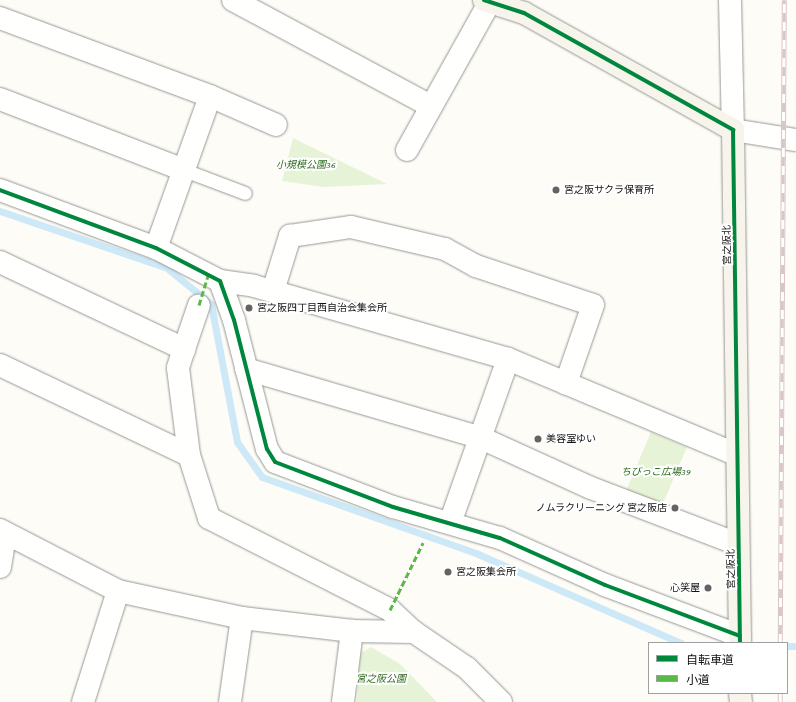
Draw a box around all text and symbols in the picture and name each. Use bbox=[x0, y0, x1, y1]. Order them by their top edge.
park label: 小規模公園36 bbox=[276, 159, 336, 171]
place label: 宮之阪サクラ保育所 bbox=[564, 184, 654, 196]
marker: 宮之阪サクラ保育所 bbox=[551, 185, 561, 195]
street label: 宮之阪北 bbox=[721, 225, 733, 265]
place label: 宮之阪四丁目西自治会集会所 bbox=[257, 302, 387, 314]
marker: 宮之阪四丁目西自治会集会所 bbox=[244, 303, 254, 313]
place label: 美容室ゆい bbox=[546, 433, 596, 445]
marker: 美容室ゆい bbox=[533, 434, 543, 444]
park label: ちびっこ広場39 bbox=[621, 466, 691, 478]
place label: ノムラクリーニング 宮之阪店 bbox=[535, 502, 667, 514]
marker: ノムラクリーニング 宮之阪店 bbox=[670, 503, 680, 513]
street label: 宮之阪北 bbox=[725, 549, 737, 589]
place label: 宮之阪集会所 bbox=[456, 566, 516, 578]
marker: 宮之阪集会所 bbox=[443, 567, 453, 577]
place label: 心笑屋 bbox=[670, 582, 700, 594]
marker: 心笑屋 bbox=[703, 583, 713, 593]
legend bbox=[648, 642, 788, 694]
text: 自転車道 bbox=[686, 653, 734, 667]
park label: 宮之阪公園 bbox=[356, 673, 406, 685]
text: 小道 bbox=[686, 673, 710, 687]

